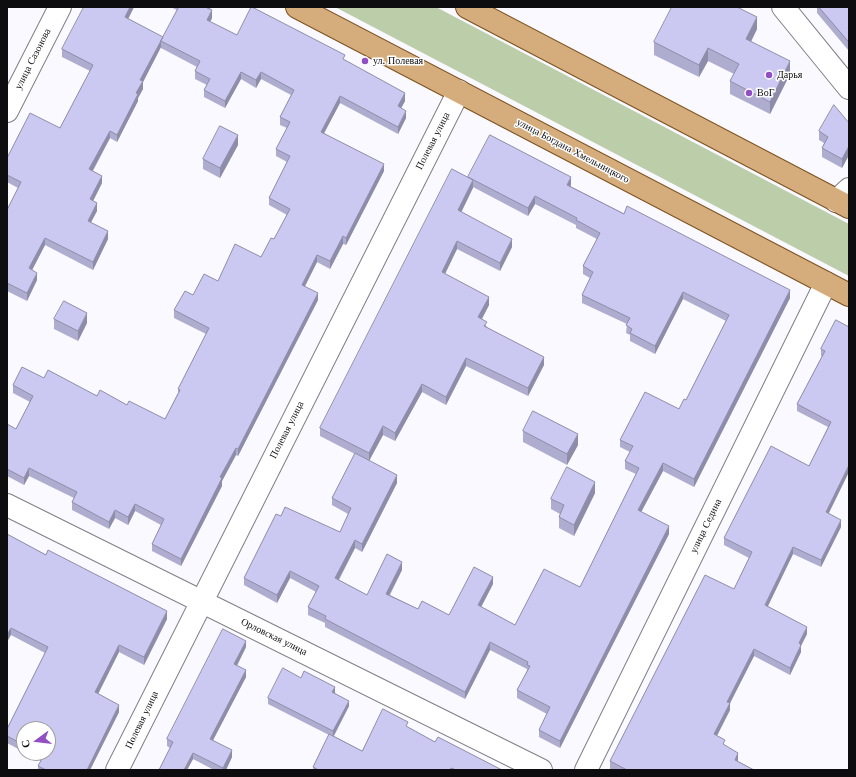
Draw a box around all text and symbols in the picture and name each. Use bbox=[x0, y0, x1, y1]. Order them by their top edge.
street label: улица Сазонова bbox=[12, 26, 54, 92]
place label: ул. Полевая bbox=[373, 55, 423, 67]
marker: ул. Полевая bbox=[360, 56, 370, 66]
place label: Дарья bbox=[777, 69, 802, 81]
marker: Дарья bbox=[764, 70, 774, 80]
place label: ВоГ bbox=[757, 87, 774, 99]
marker: ВоГ bbox=[744, 88, 754, 98]
street label: Полевая улица bbox=[413, 110, 453, 172]
street label: улица Богдана Хмельницкого bbox=[515, 116, 631, 186]
street label: Полевая улица bbox=[267, 399, 307, 461]
street label: улица Седина bbox=[688, 497, 724, 555]
street label: Орловская улица bbox=[239, 616, 309, 658]
street label: Полевая улица bbox=[123, 689, 161, 751]
north arrow bbox=[16, 721, 56, 761]
text: С bbox=[18, 738, 33, 750]

